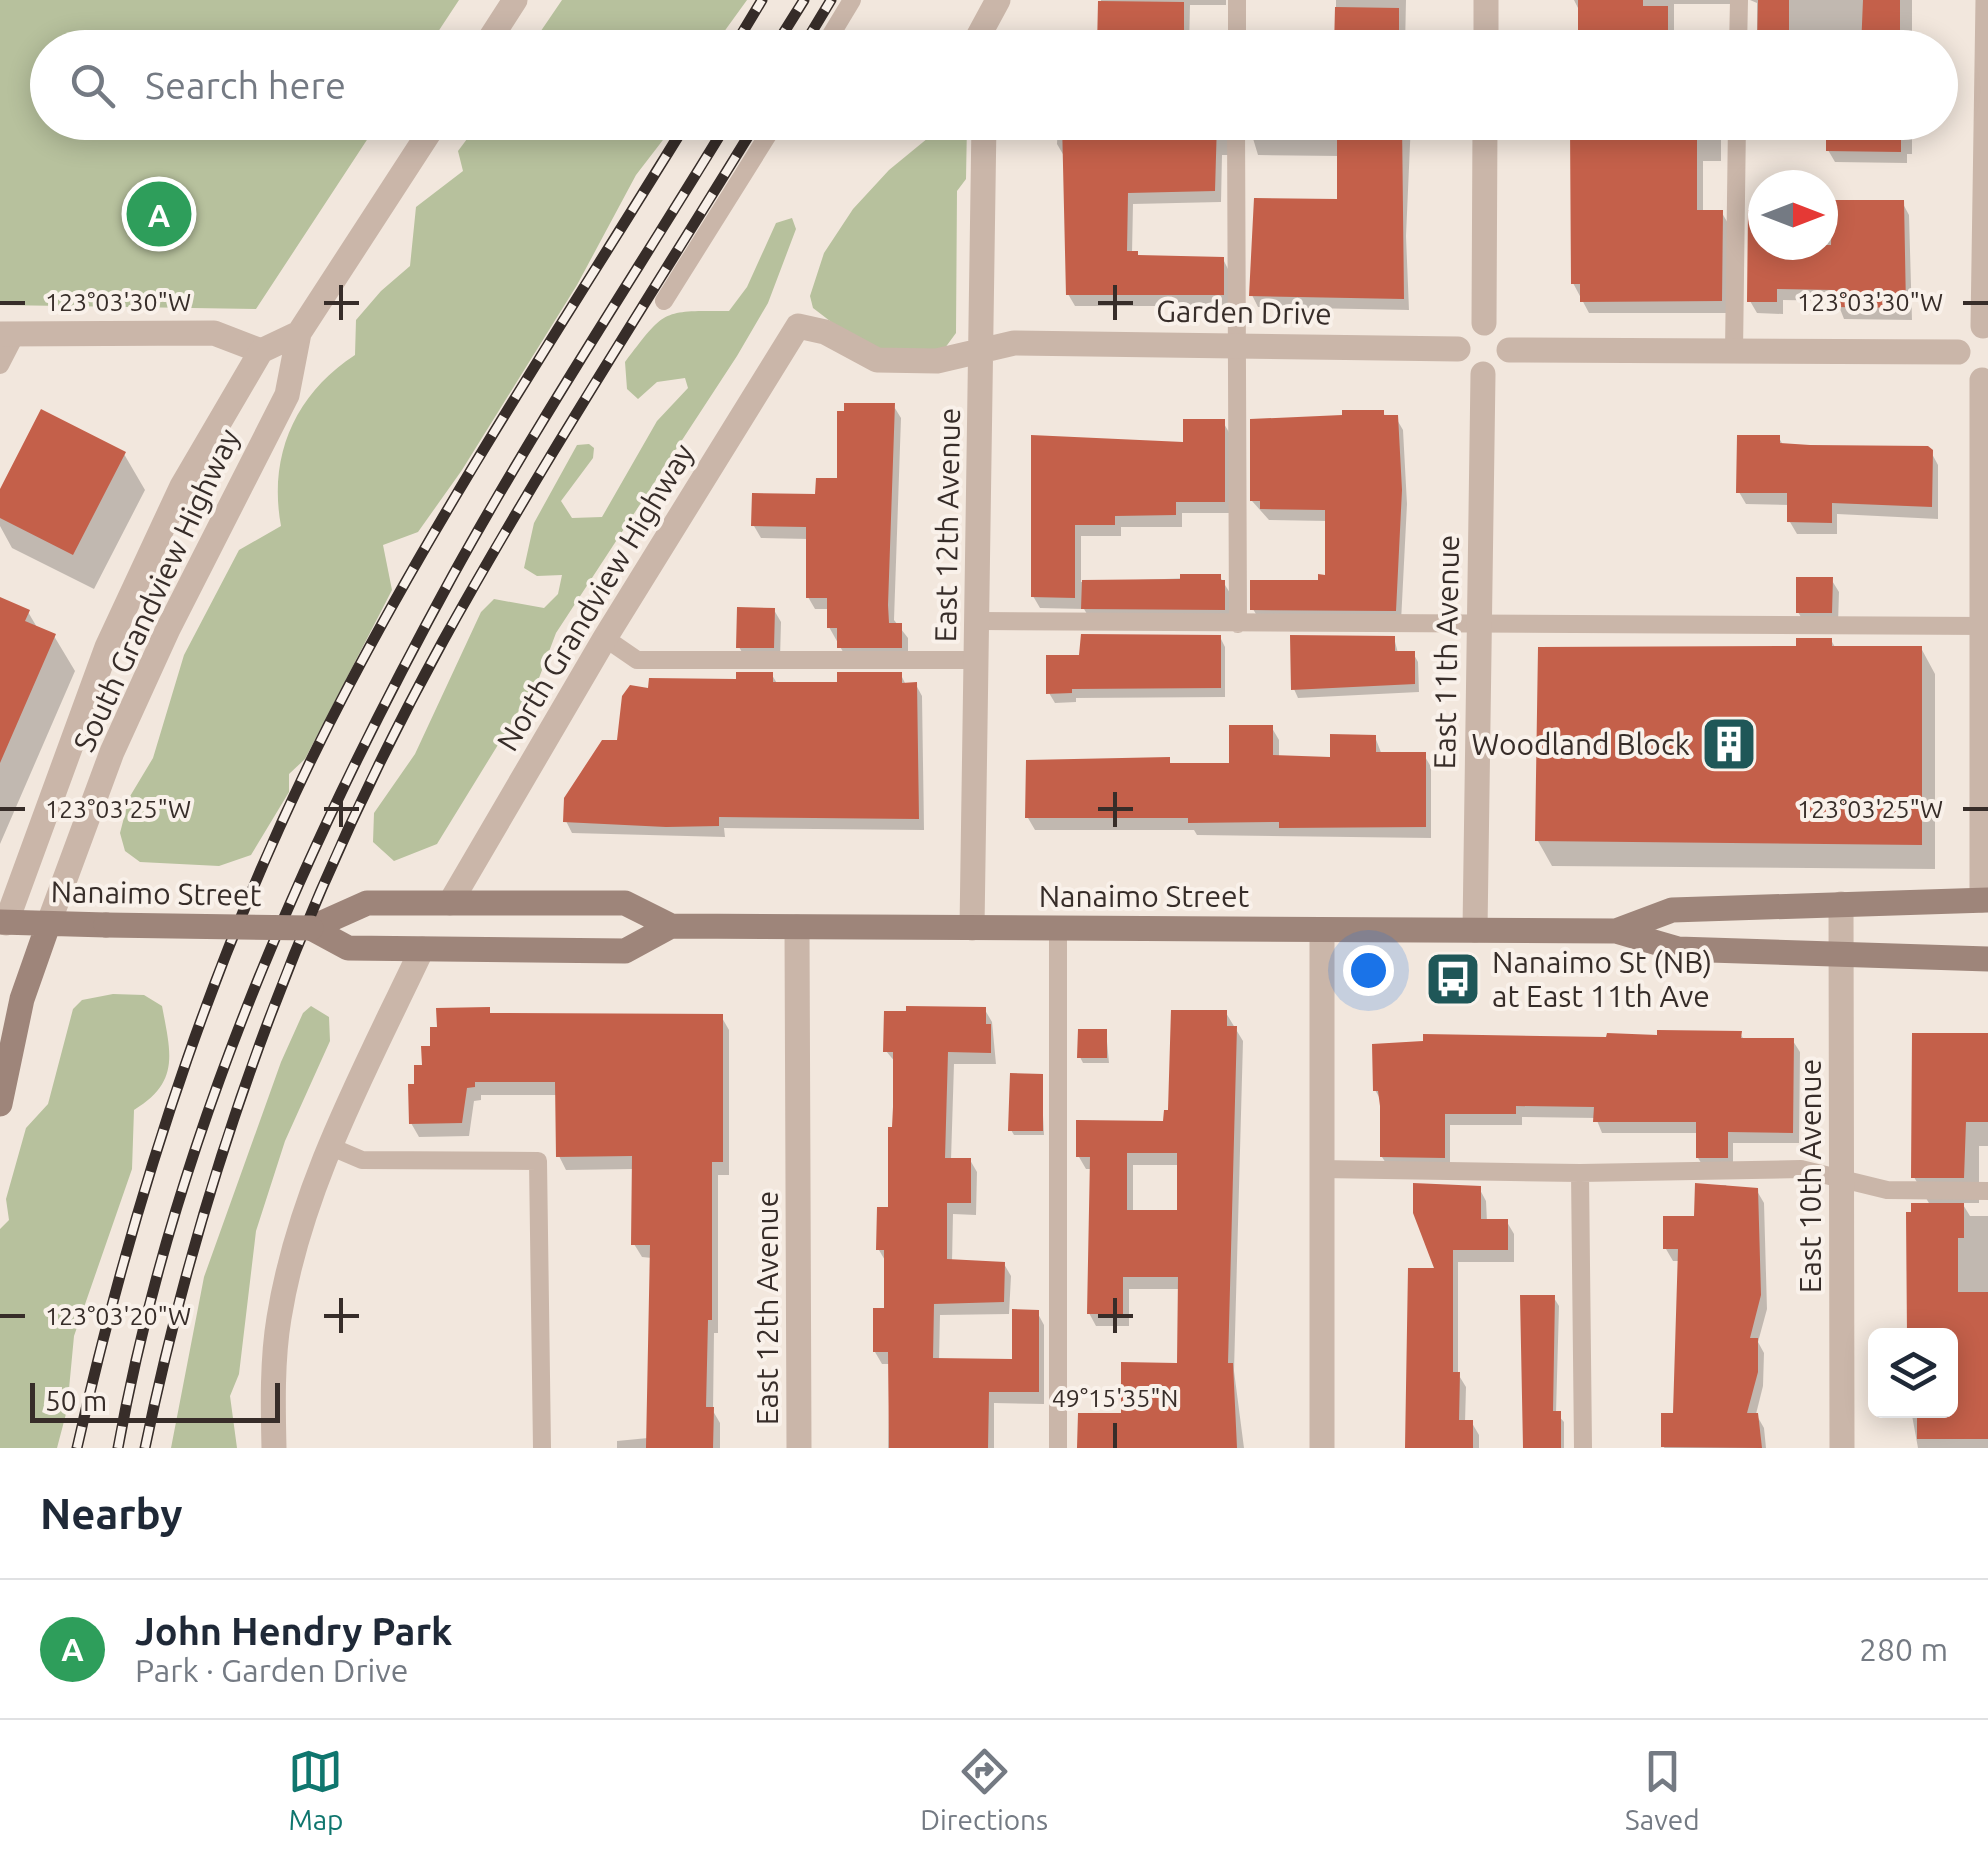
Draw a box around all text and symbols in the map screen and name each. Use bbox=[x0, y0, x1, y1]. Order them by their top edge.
search box bbox=[30, 30, 1958, 140]
icon: search bbox=[65, 58, 120, 113]
text: Search here bbox=[145, 64, 346, 106]
north arrow bbox=[1748, 170, 1838, 260]
pin: A bbox=[126, 176, 192, 252]
text: 123°03'30"W bbox=[45, 288, 191, 316]
text: 123°03'30"W bbox=[1797, 288, 1943, 316]
street label: Garden Drive bbox=[1156, 293, 1332, 331]
street label: East 12th Avenue bbox=[928, 407, 966, 643]
street label: South Grandview Highway bbox=[66, 423, 246, 757]
street label: North Grandview Highway bbox=[490, 437, 700, 757]
street label: East 11th Avenue bbox=[1427, 534, 1465, 770]
building icon: Woodland Block bbox=[1699, 714, 1759, 774]
place label: Woodland Block bbox=[1472, 727, 1690, 761]
text: 123°03'25"W bbox=[45, 795, 191, 823]
text: 123°03'25"W bbox=[1797, 795, 1943, 823]
street label: Nanaimo Street bbox=[50, 874, 262, 912]
street label: Nanaimo Street bbox=[1039, 879, 1250, 913]
your location bbox=[1343, 945, 1394, 996]
place label: Nanaimo St (NB) at East 11th Ave bbox=[1492, 945, 1712, 1013]
bus stop icon: Nanaimo St (NB) at East 11th Ave bbox=[1423, 949, 1483, 1009]
street label: East 10th Avenue bbox=[1793, 1059, 1827, 1293]
street label: East 12th Avenue bbox=[750, 1191, 784, 1425]
text: 123°03'20"W bbox=[45, 1302, 191, 1330]
map controls bbox=[1868, 1328, 1958, 1418]
button: layers bbox=[1868, 1328, 1958, 1418]
scale bar bbox=[30, 1378, 280, 1422]
text: 49°15'35"N bbox=[1052, 1384, 1178, 1412]
text: 50 m bbox=[45, 1385, 107, 1416]
text: Nearby bbox=[40, 1490, 183, 1537]
text: John Hendry Park bbox=[135, 1610, 452, 1652]
text: A bbox=[61, 1631, 84, 1667]
text: 280 m bbox=[1859, 1631, 1948, 1667]
text: Park · Garden Drive bbox=[135, 1652, 409, 1688]
tab: Map bbox=[288, 1744, 344, 1835]
tab: Directions bbox=[920, 1744, 1048, 1835]
tab: Saved bbox=[1625, 1744, 1700, 1835]

